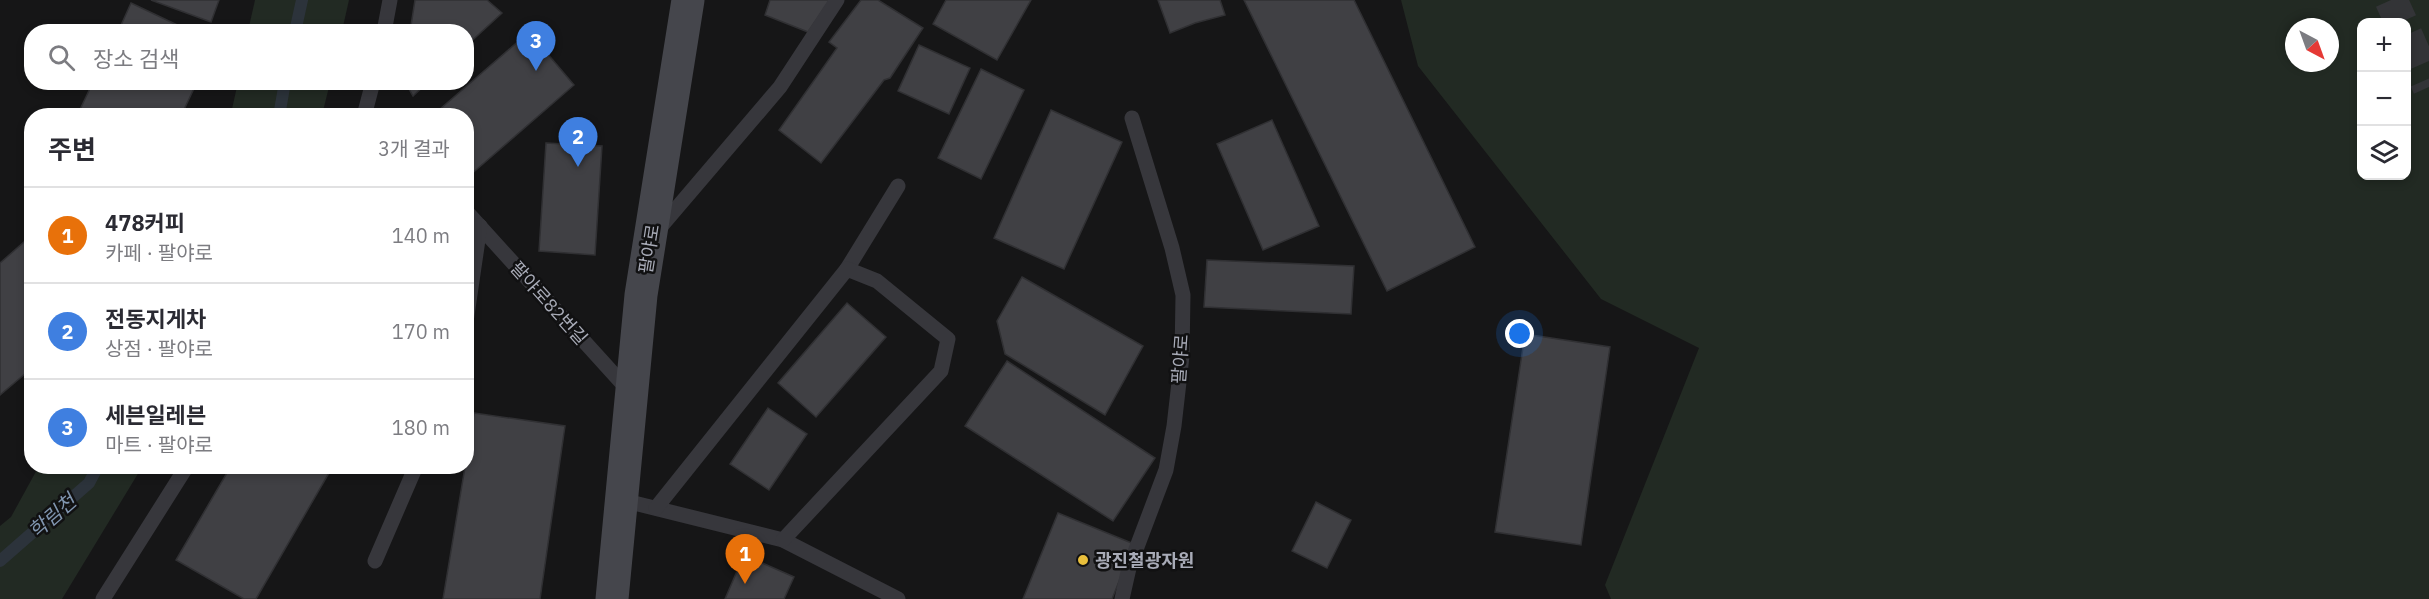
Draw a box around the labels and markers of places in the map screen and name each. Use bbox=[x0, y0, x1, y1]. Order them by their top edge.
pin: 3 bbox=[516, 22, 556, 71]
pin: 2 bbox=[558, 118, 598, 167]
pin: 1 bbox=[726, 534, 764, 584]
place label: 광진철광자원 bbox=[1095, 549, 1194, 572]
marker: 광진철광자원 bbox=[1076, 553, 1090, 567]

